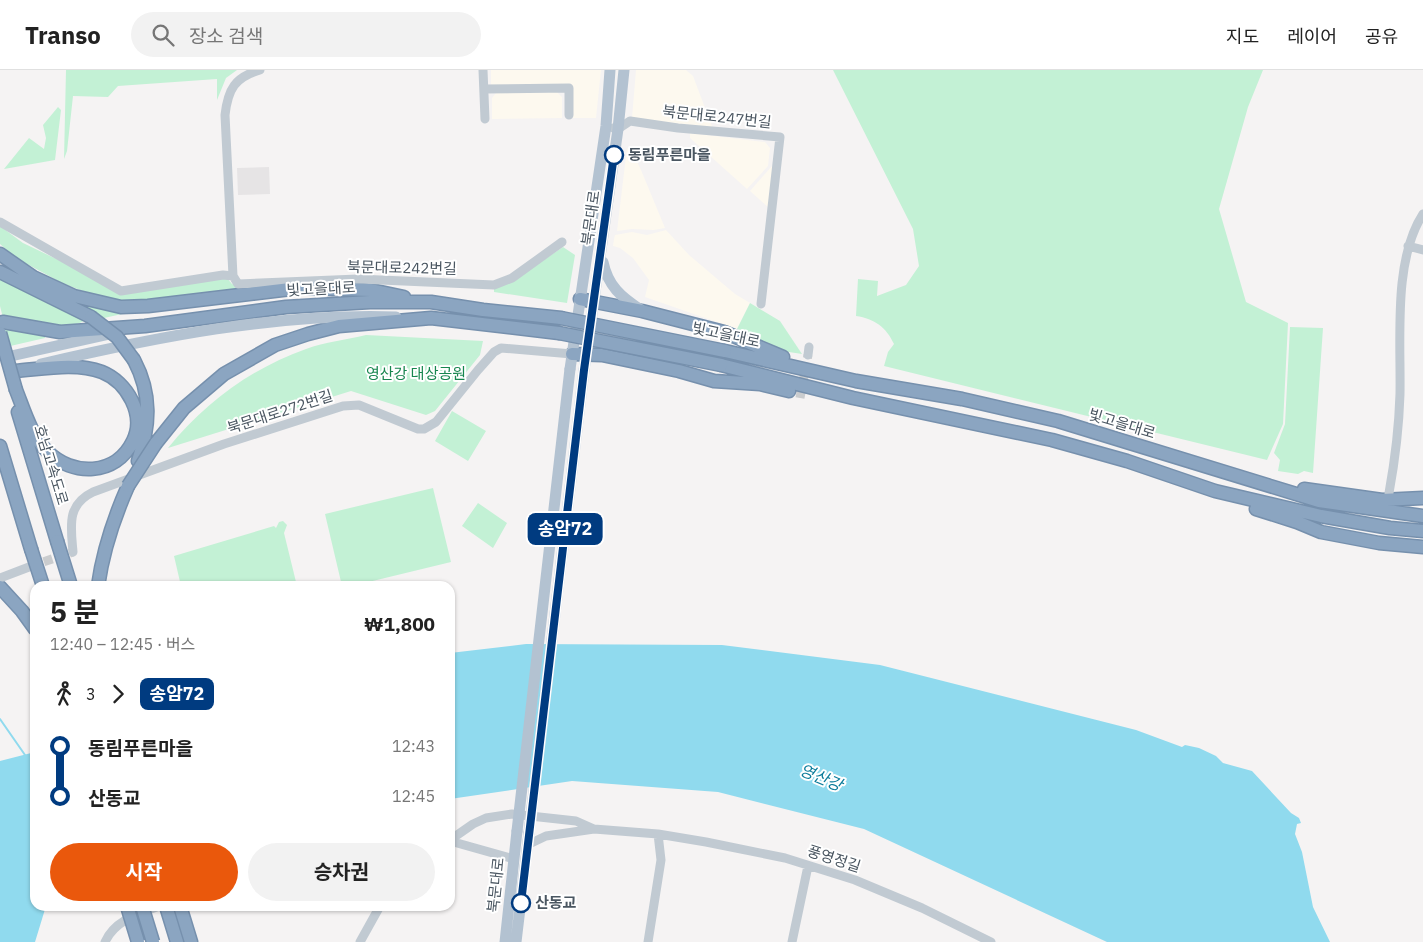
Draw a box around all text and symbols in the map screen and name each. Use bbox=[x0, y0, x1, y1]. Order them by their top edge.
search box bbox=[131, 12, 481, 57]
text: Transo bbox=[25, 19, 101, 51]
icon: search bbox=[149, 21, 177, 49]
text: 장소 검색 bbox=[189, 24, 263, 48]
text: 지도 bbox=[1226, 25, 1259, 48]
text: 레이어 bbox=[1287, 25, 1337, 48]
text: 공유 bbox=[1365, 25, 1398, 48]
street label: 북문대로247번길 bbox=[661, 101, 773, 132]
marker: 동림푸른마을 bbox=[604, 145, 624, 165]
place label: 동림푸른마을 bbox=[628, 145, 711, 164]
street label: 북문대로 bbox=[577, 189, 604, 247]
street label: 북문대로242번길 bbox=[347, 257, 457, 278]
street label: 빛고을대로 bbox=[286, 277, 356, 300]
street label: 빛고을대로 bbox=[690, 318, 762, 351]
park label: 영산강 대상공원 bbox=[366, 364, 466, 383]
street label: 북문대로272번길 bbox=[225, 386, 335, 438]
street label: 빛고을대로 bbox=[1086, 404, 1158, 443]
street label: 호남고속도로 bbox=[30, 422, 73, 507]
line badge: 송암72 bbox=[530, 513, 600, 545]
text: 송암72 bbox=[538, 517, 592, 540]
text: 5 분 bbox=[50, 593, 99, 630]
text: ₩1,800 bbox=[364, 612, 435, 636]
text: 12:40 – 12:45 · 버스 bbox=[50, 634, 195, 654]
icon: walk bbox=[50, 680, 78, 708]
icon: forward bbox=[104, 680, 132, 708]
text: 송암72 bbox=[150, 682, 204, 705]
text: 3 bbox=[86, 684, 96, 704]
text: 동림푸른마을 bbox=[88, 736, 193, 760]
text: 12:43 bbox=[392, 736, 435, 756]
water label: 영산강 bbox=[797, 759, 847, 796]
text: 산동교 bbox=[88, 786, 140, 810]
text: 12:45 bbox=[392, 786, 435, 806]
street label: 풍영정길 bbox=[805, 841, 863, 876]
button: 시작 bbox=[50, 843, 238, 901]
button: 승차권 bbox=[248, 843, 435, 901]
street label: 북문대로 bbox=[483, 857, 508, 913]
marker: 산동교 bbox=[511, 893, 531, 913]
place label: 산동교 bbox=[535, 893, 577, 912]

